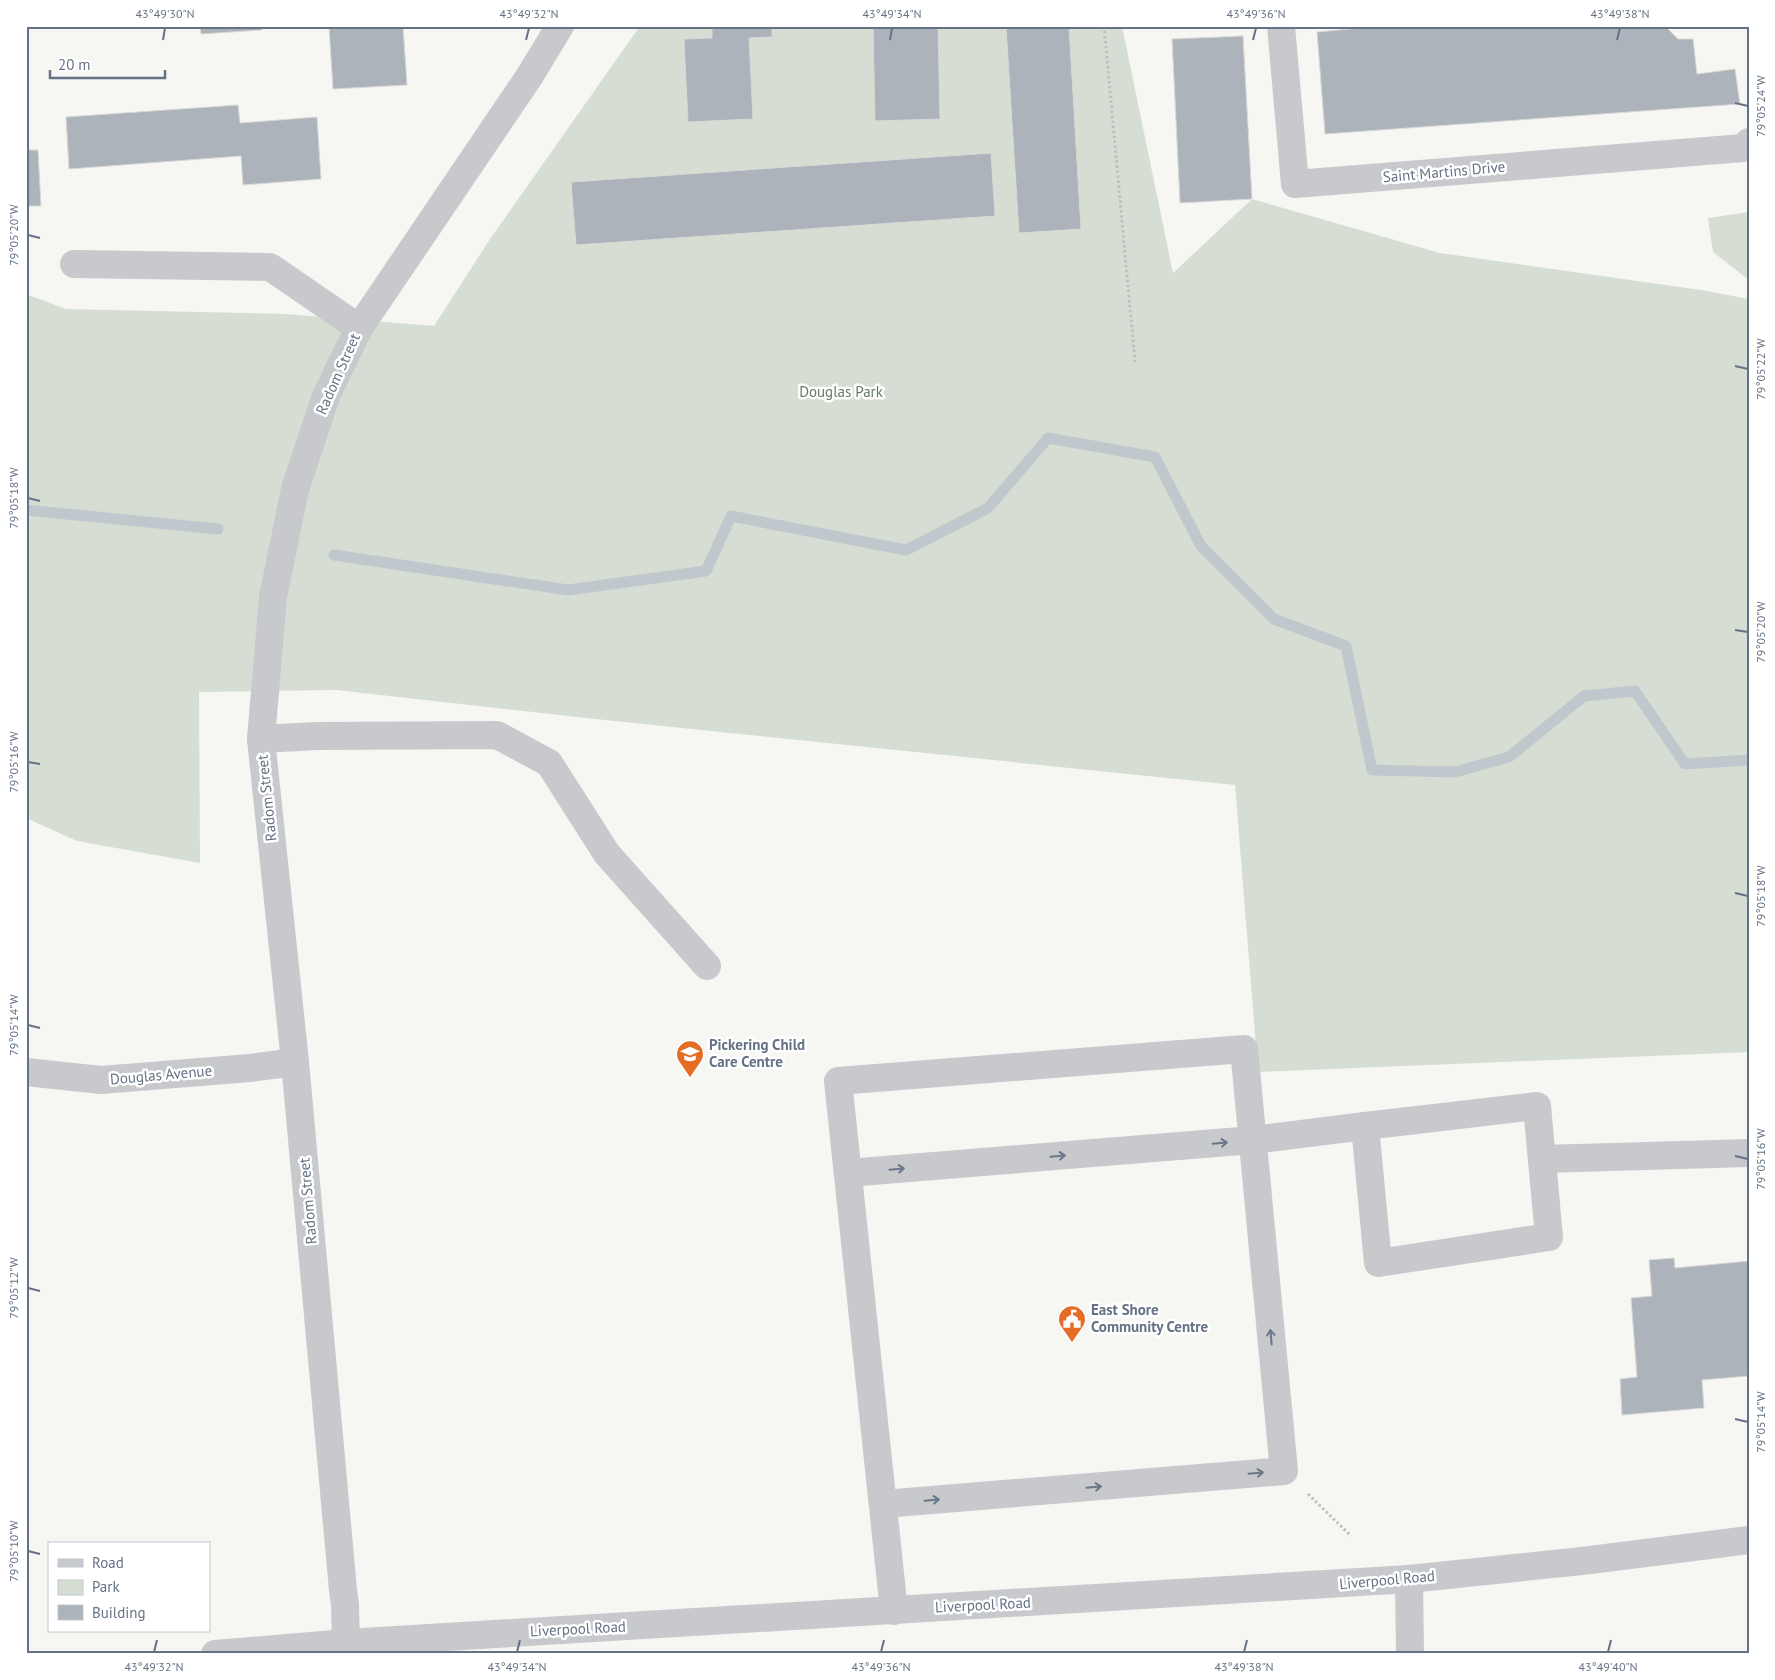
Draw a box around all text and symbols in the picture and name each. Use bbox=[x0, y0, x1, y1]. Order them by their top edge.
text: 43°49'30"N bbox=[135, 6, 195, 21]
text: 43°49'32"N bbox=[499, 6, 559, 21]
text: 43°49'34"N bbox=[862, 6, 922, 21]
text: 43°49'36"N bbox=[1226, 6, 1286, 21]
text: 43°49'38"N bbox=[1590, 6, 1650, 21]
scale bar bbox=[50, 48, 165, 80]
text: 20 m bbox=[58, 55, 91, 74]
text: 79°05'24"W bbox=[1753, 75, 1768, 137]
street label: Saint Martins Drive bbox=[1382, 157, 1506, 186]
text: 79°05'20"W bbox=[6, 204, 21, 266]
street label: Radom Street bbox=[311, 330, 364, 417]
text: 79°05'22"W bbox=[1753, 338, 1768, 400]
park label: Douglas Park bbox=[799, 382, 884, 401]
text: 79°05'18"W bbox=[6, 467, 21, 529]
text: 79°05'20"W bbox=[1753, 601, 1768, 663]
text: 79°05'16"W bbox=[6, 731, 21, 793]
street label: Radom Street bbox=[253, 754, 280, 842]
text: 79°05'18"W bbox=[1753, 865, 1768, 927]
text: 79°05'14"W bbox=[6, 994, 21, 1056]
place label: Pickering Child Care Centre bbox=[709, 1035, 805, 1071]
school or university icon: Pickering Child Care Centre bbox=[675, 1039, 705, 1078]
street label: Douglas Avenue bbox=[109, 1061, 213, 1088]
text: 79°05'16"W bbox=[1753, 1128, 1768, 1190]
one-way arrow bbox=[1212, 1138, 1228, 1148]
one-way arrow bbox=[1050, 1151, 1066, 1161]
street label: Radom Street bbox=[294, 1157, 321, 1245]
one-way arrow bbox=[888, 1164, 904, 1173]
text: 79°05'12"W bbox=[6, 1257, 21, 1319]
place label: East Shore Community Centre bbox=[1091, 1300, 1209, 1336]
public building icon: East Shore Community Centre bbox=[1057, 1304, 1087, 1343]
one-way arrow bbox=[1266, 1329, 1276, 1345]
text: 79°05'14"W bbox=[1753, 1391, 1768, 1453]
one-way arrow bbox=[1247, 1468, 1263, 1478]
one-way arrow bbox=[1085, 1482, 1101, 1491]
one-way arrow bbox=[924, 1496, 940, 1505]
text: 79°05'10"W bbox=[6, 1520, 21, 1582]
legend bbox=[48, 1542, 210, 1632]
text: Road bbox=[92, 1553, 124, 1572]
street label: Liverpool Road bbox=[1338, 1566, 1436, 1593]
text: Park bbox=[92, 1577, 120, 1596]
street label: Liverpool Road bbox=[935, 1593, 1031, 1616]
text: Building bbox=[92, 1603, 146, 1622]
street label: Liverpool Road bbox=[530, 1617, 626, 1640]
text: 43°49'32"N bbox=[124, 1659, 184, 1674]
text: 43°49'34"N bbox=[487, 1659, 547, 1674]
text: 43°49'36"N bbox=[851, 1659, 911, 1674]
text: 43°49'38"N bbox=[1214, 1659, 1274, 1674]
text: 43°49'40"N bbox=[1578, 1659, 1638, 1674]

